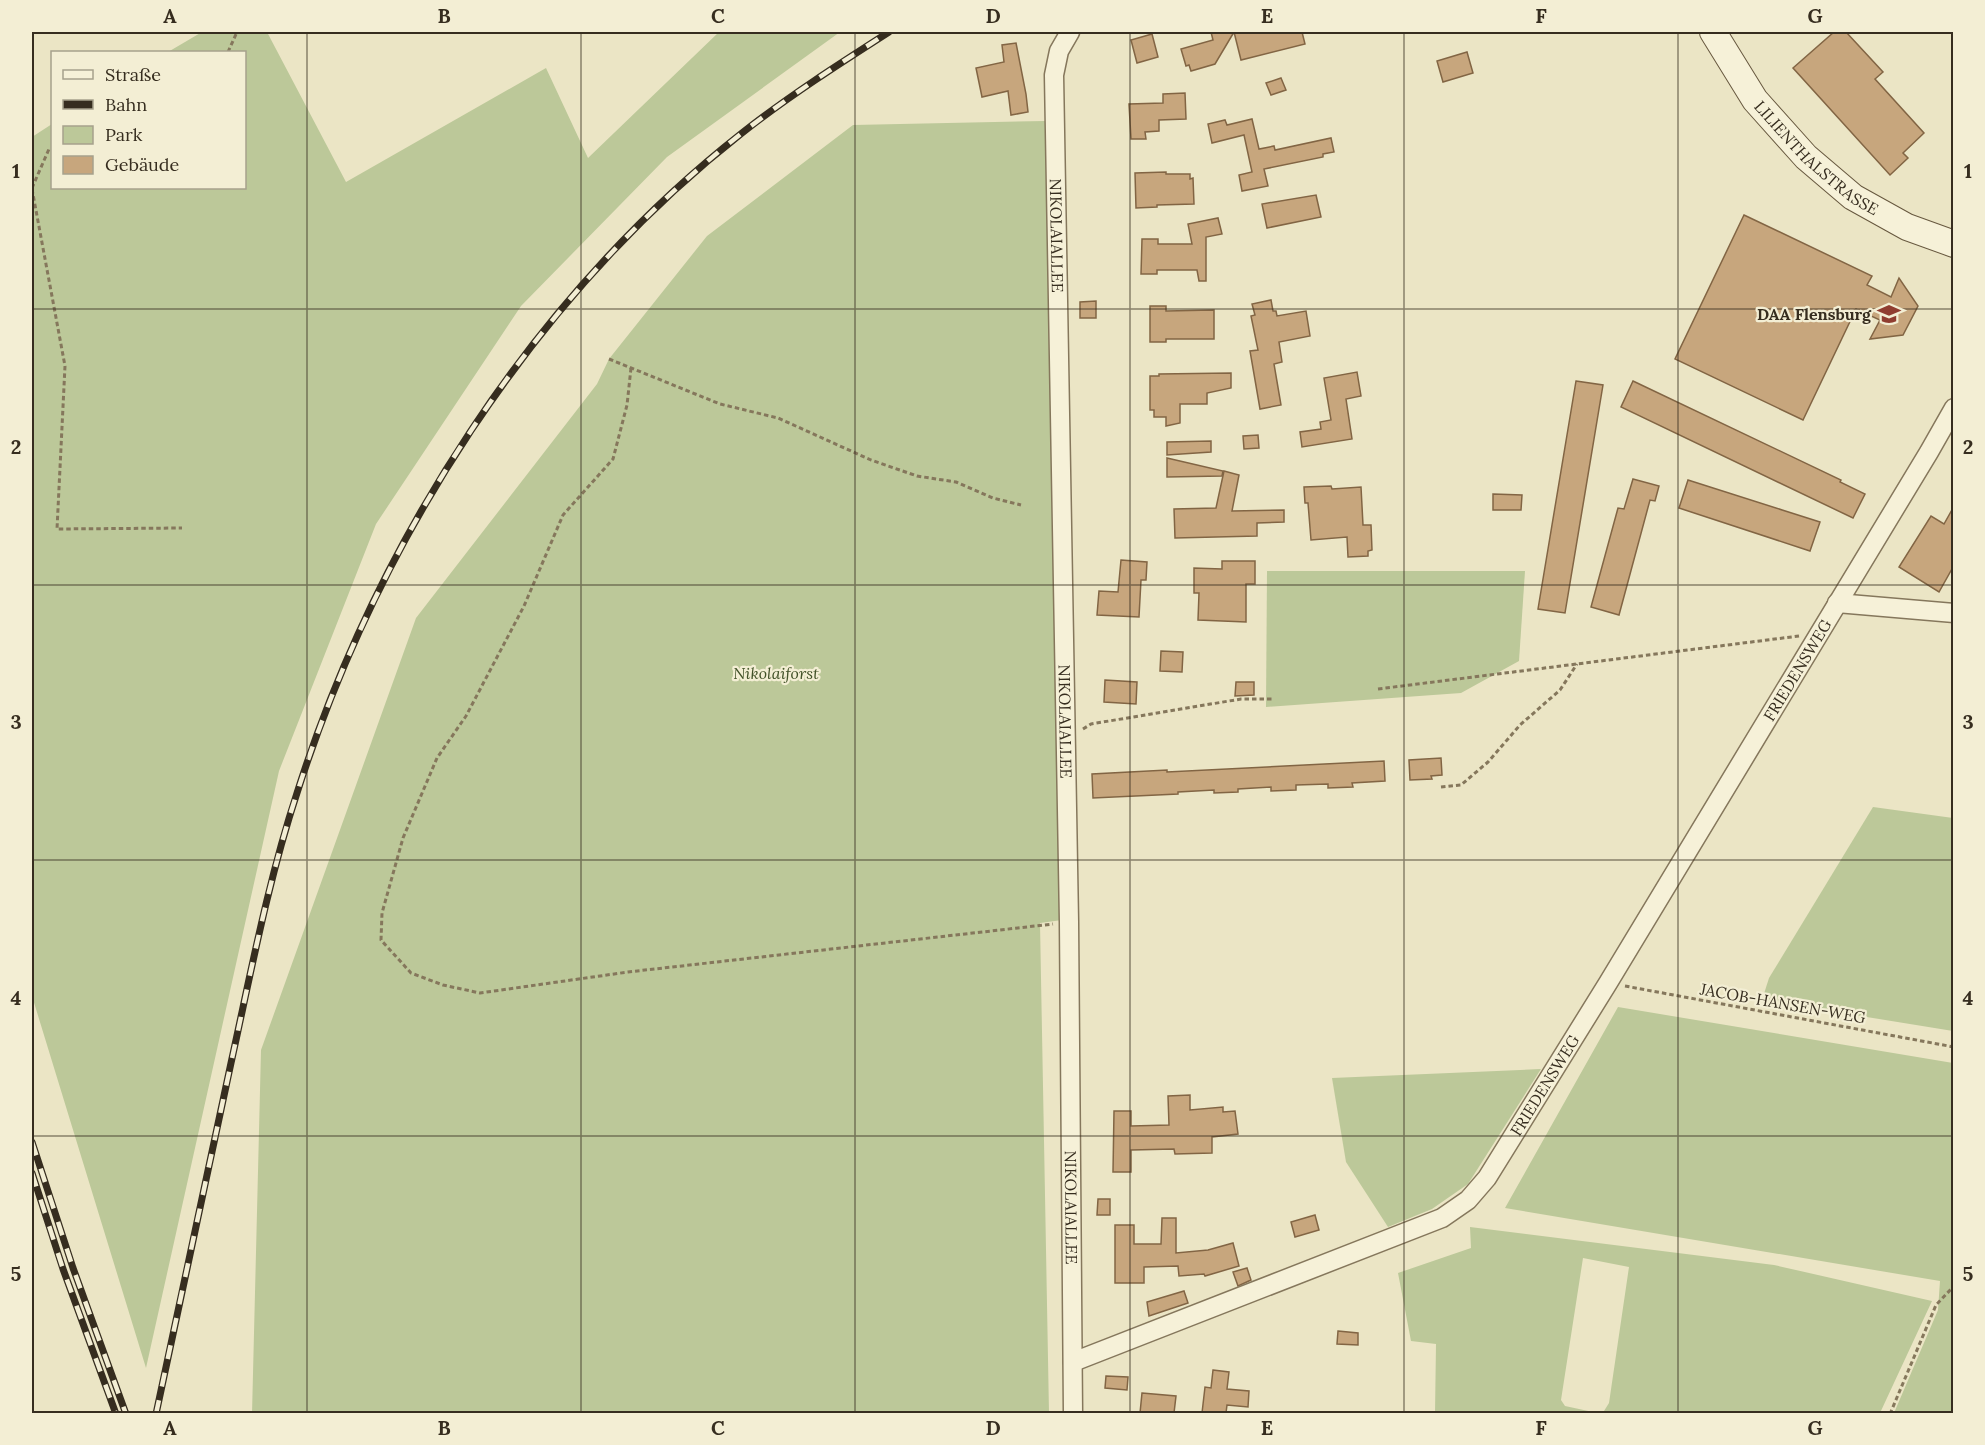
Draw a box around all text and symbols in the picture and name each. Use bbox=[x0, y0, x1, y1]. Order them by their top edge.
text: A bbox=[163, 3, 177, 28]
text: B bbox=[437, 3, 451, 28]
text: C bbox=[711, 3, 725, 28]
text: D bbox=[985, 3, 1001, 28]
text: E bbox=[1261, 3, 1273, 28]
text: F bbox=[1535, 3, 1547, 28]
text: G bbox=[1807, 3, 1823, 28]
legend bbox=[51, 51, 246, 189]
text: Straße bbox=[105, 63, 161, 86]
text: Bahn bbox=[105, 93, 147, 116]
street label: LILIENTHALSTRASSE bbox=[1750, 96, 1882, 219]
text: Park bbox=[105, 123, 143, 146]
text: Gebäude bbox=[105, 153, 180, 176]
text: 1 bbox=[12, 158, 20, 183]
text: 1 bbox=[1964, 158, 1972, 183]
street label: NIKOLAIALLEE bbox=[1046, 178, 1068, 293]
school or university icon: DAA Flensburg bbox=[1876, 301, 1902, 327]
place label: DAA Flensburg bbox=[1757, 304, 1872, 324]
text: 2 bbox=[11, 434, 21, 459]
text: 2 bbox=[1963, 434, 1973, 459]
street label: FRIEDENSWEG bbox=[1759, 616, 1836, 725]
park label: Nikolaiforst bbox=[733, 663, 819, 683]
street label: NIKOLAIALLEE bbox=[1054, 664, 1076, 779]
text: 3 bbox=[10, 709, 22, 734]
text: 3 bbox=[1962, 709, 1974, 734]
street label: JACOB-HANSEN-WEG bbox=[1698, 978, 1867, 1027]
text: 4 bbox=[11, 985, 22, 1010]
text: 4 bbox=[1963, 985, 1974, 1010]
street label: FRIEDENSWEG bbox=[1506, 1031, 1583, 1139]
street label: NIKOLAIALLEE bbox=[1061, 1150, 1082, 1265]
text: 5 bbox=[11, 1261, 22, 1286]
text: 5 bbox=[1963, 1261, 1974, 1286]
text: A bbox=[163, 1415, 177, 1440]
text: B bbox=[437, 1415, 451, 1440]
text: C bbox=[711, 1415, 725, 1440]
text: D bbox=[985, 1415, 1001, 1440]
text: E bbox=[1261, 1415, 1273, 1440]
text: F bbox=[1535, 1415, 1547, 1440]
text: G bbox=[1807, 1415, 1823, 1440]

